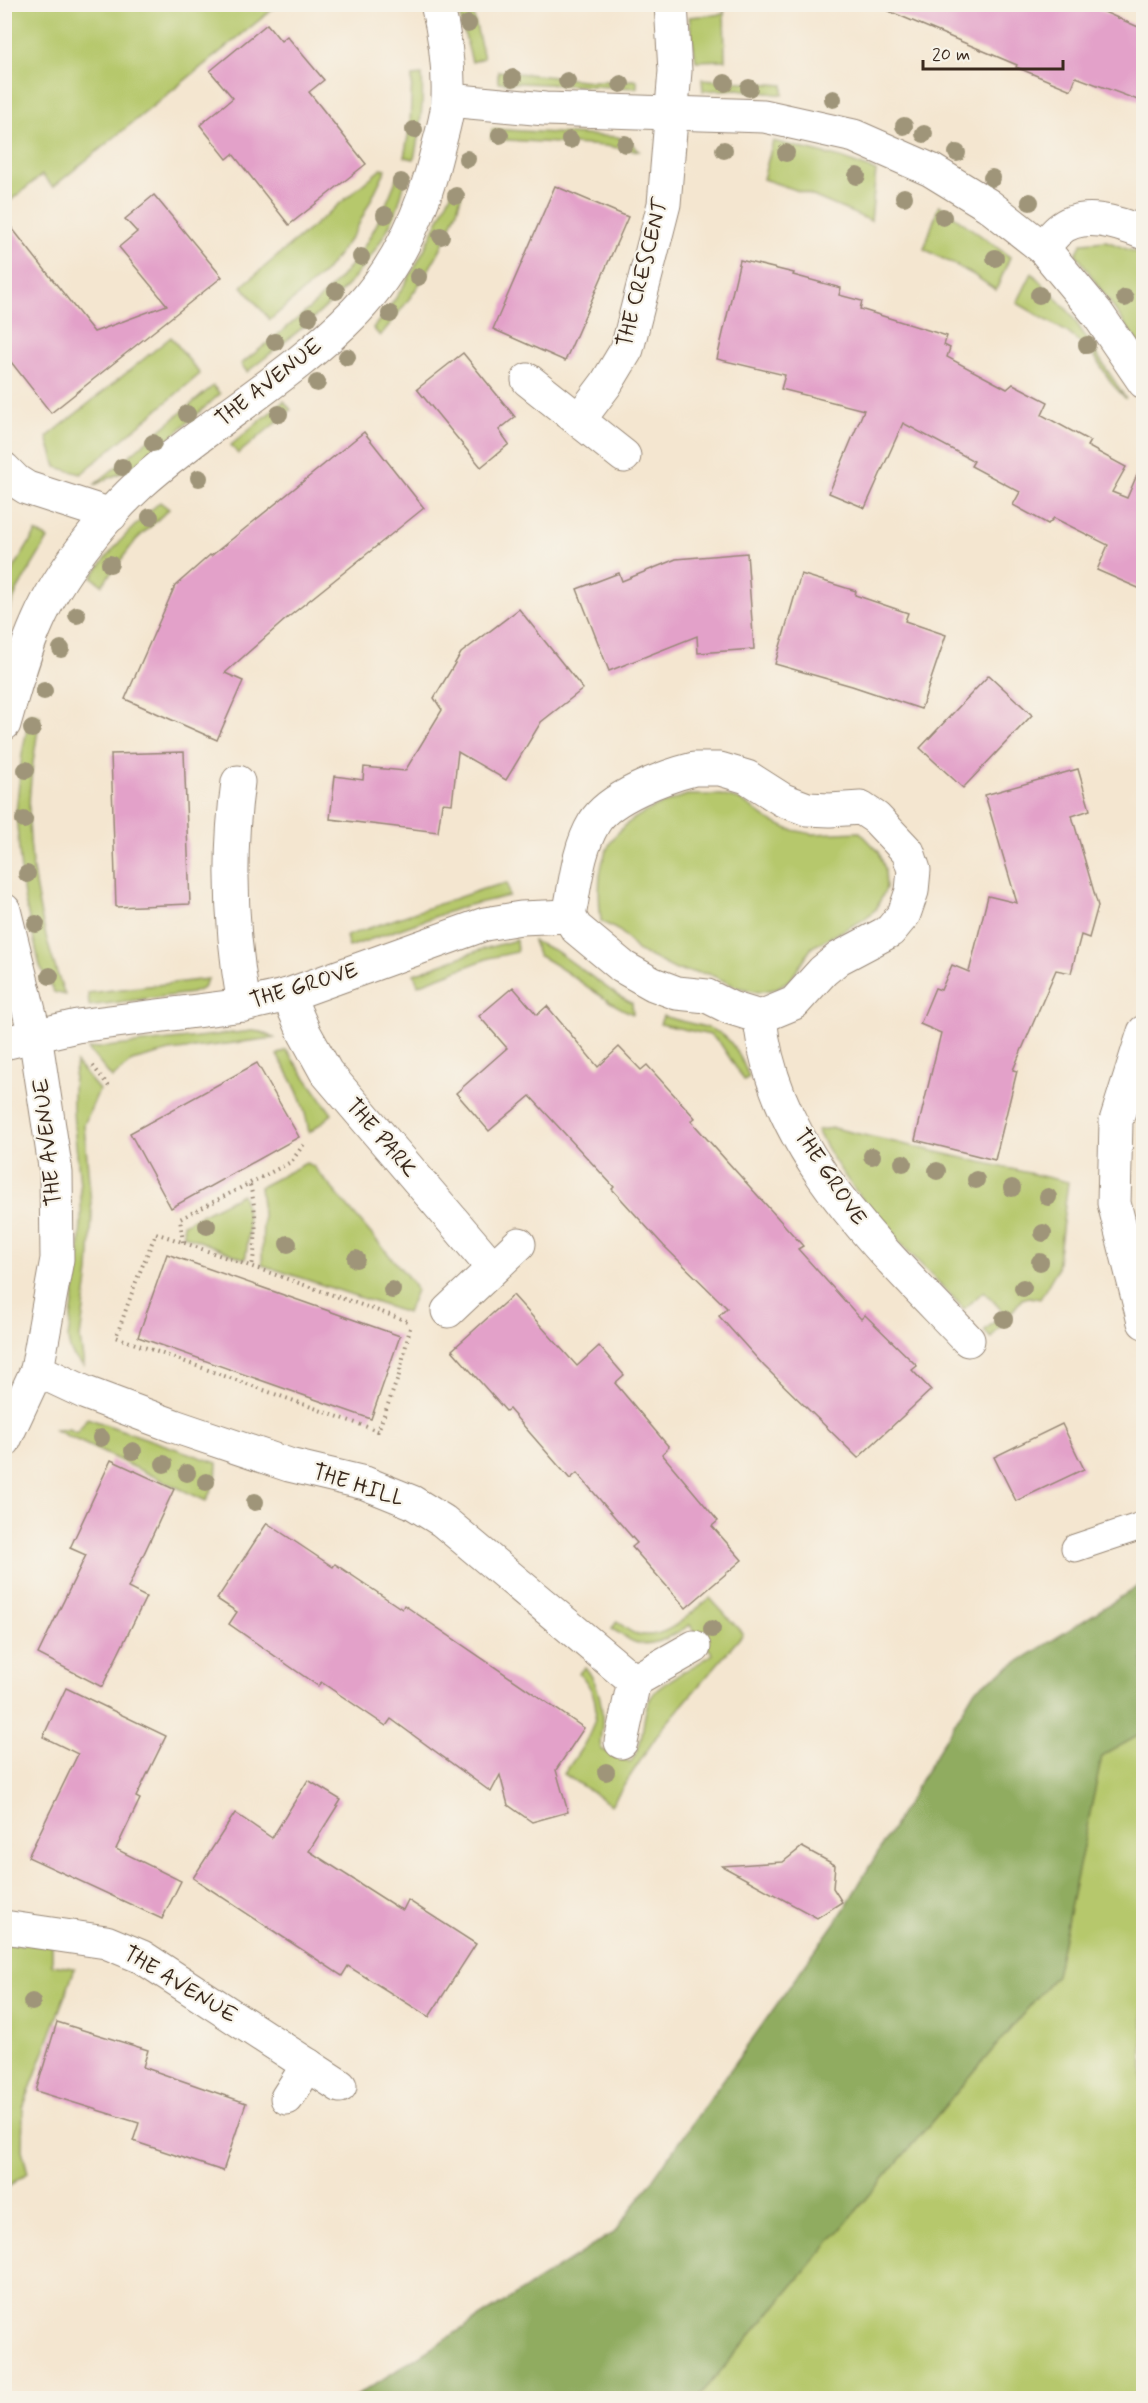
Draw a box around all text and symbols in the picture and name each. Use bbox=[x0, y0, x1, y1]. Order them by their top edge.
scale bar bbox=[923, 33, 1062, 71]
text: 20 m bbox=[932, 43, 970, 67]
street label: THE CRESCENT bbox=[611, 195, 675, 350]
street label: THE AVENUE bbox=[210, 332, 328, 434]
street label: THE GROVE bbox=[247, 956, 362, 1016]
street label: THE AVENUE bbox=[27, 1077, 69, 1207]
street label: THE PARK bbox=[339, 1093, 423, 1184]
street label: THE GROVE bbox=[787, 1123, 873, 1231]
street label: THE HILL bbox=[309, 1458, 407, 1514]
street label: THE AVENUE bbox=[118, 1940, 242, 2030]

